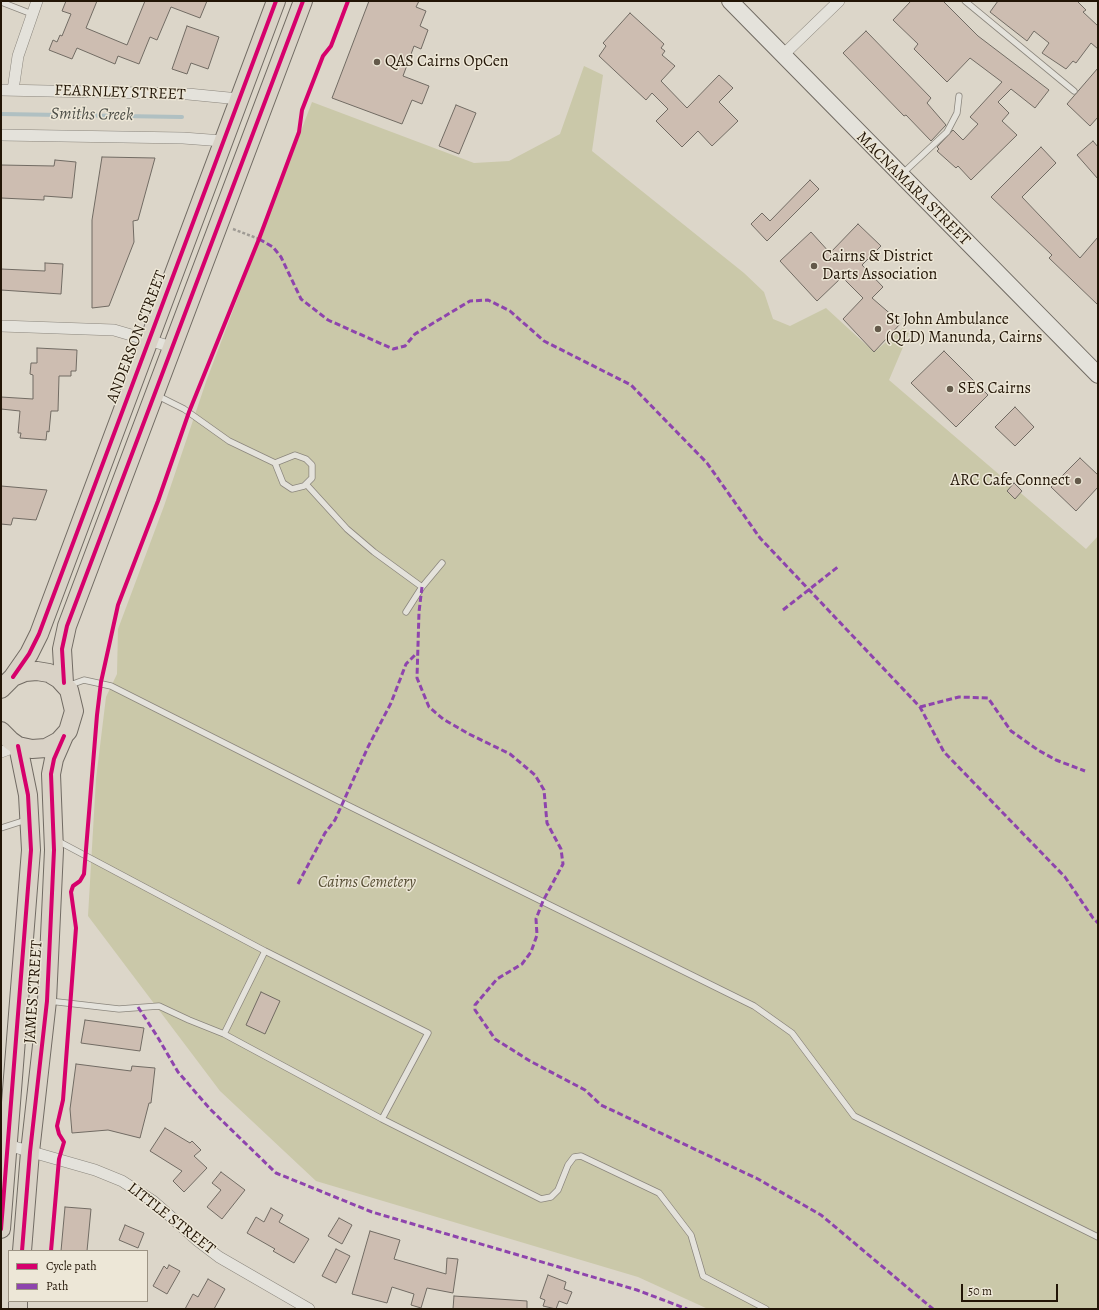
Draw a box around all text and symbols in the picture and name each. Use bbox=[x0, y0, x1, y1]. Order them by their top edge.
place label: QAS Cairns OpCen bbox=[385, 52, 509, 72]
marker: QAS Cairns OpCen bbox=[372, 57, 382, 67]
street label: FEARNLEY STREET bbox=[54, 81, 186, 105]
water label: Smiths Creek bbox=[51, 104, 133, 126]
street label: MACNAMARA STREET bbox=[852, 128, 974, 250]
place label: Cairns & District Darts Association bbox=[822, 247, 937, 285]
marker: Cairns & District Darts Association bbox=[809, 261, 819, 271]
street label: ANDERSON STREET bbox=[103, 268, 171, 406]
place label: St John Ambulance (QLD) Manunda, Cairns bbox=[886, 310, 1042, 348]
marker: St John Ambulance (QLD) Manunda, Cairns bbox=[873, 324, 883, 334]
place label: SES Cairns bbox=[958, 379, 1031, 399]
marker: SES Cairns bbox=[945, 384, 955, 394]
place label: ARC Cafe Connect bbox=[951, 471, 1070, 491]
marker: ARC Cafe Connect bbox=[1073, 476, 1083, 486]
park label: Cairns Cemetery bbox=[318, 873, 416, 893]
street label: JAMES STREET bbox=[21, 940, 47, 1044]
street label: LITTLE STREET bbox=[123, 1179, 219, 1259]
legend bbox=[8, 1250, 148, 1302]
text: Cycle path bbox=[46, 1258, 97, 1274]
scale bar bbox=[963, 1276, 1060, 1302]
text: Path bbox=[46, 1278, 68, 1294]
text: 50 m bbox=[968, 1283, 992, 1299]

